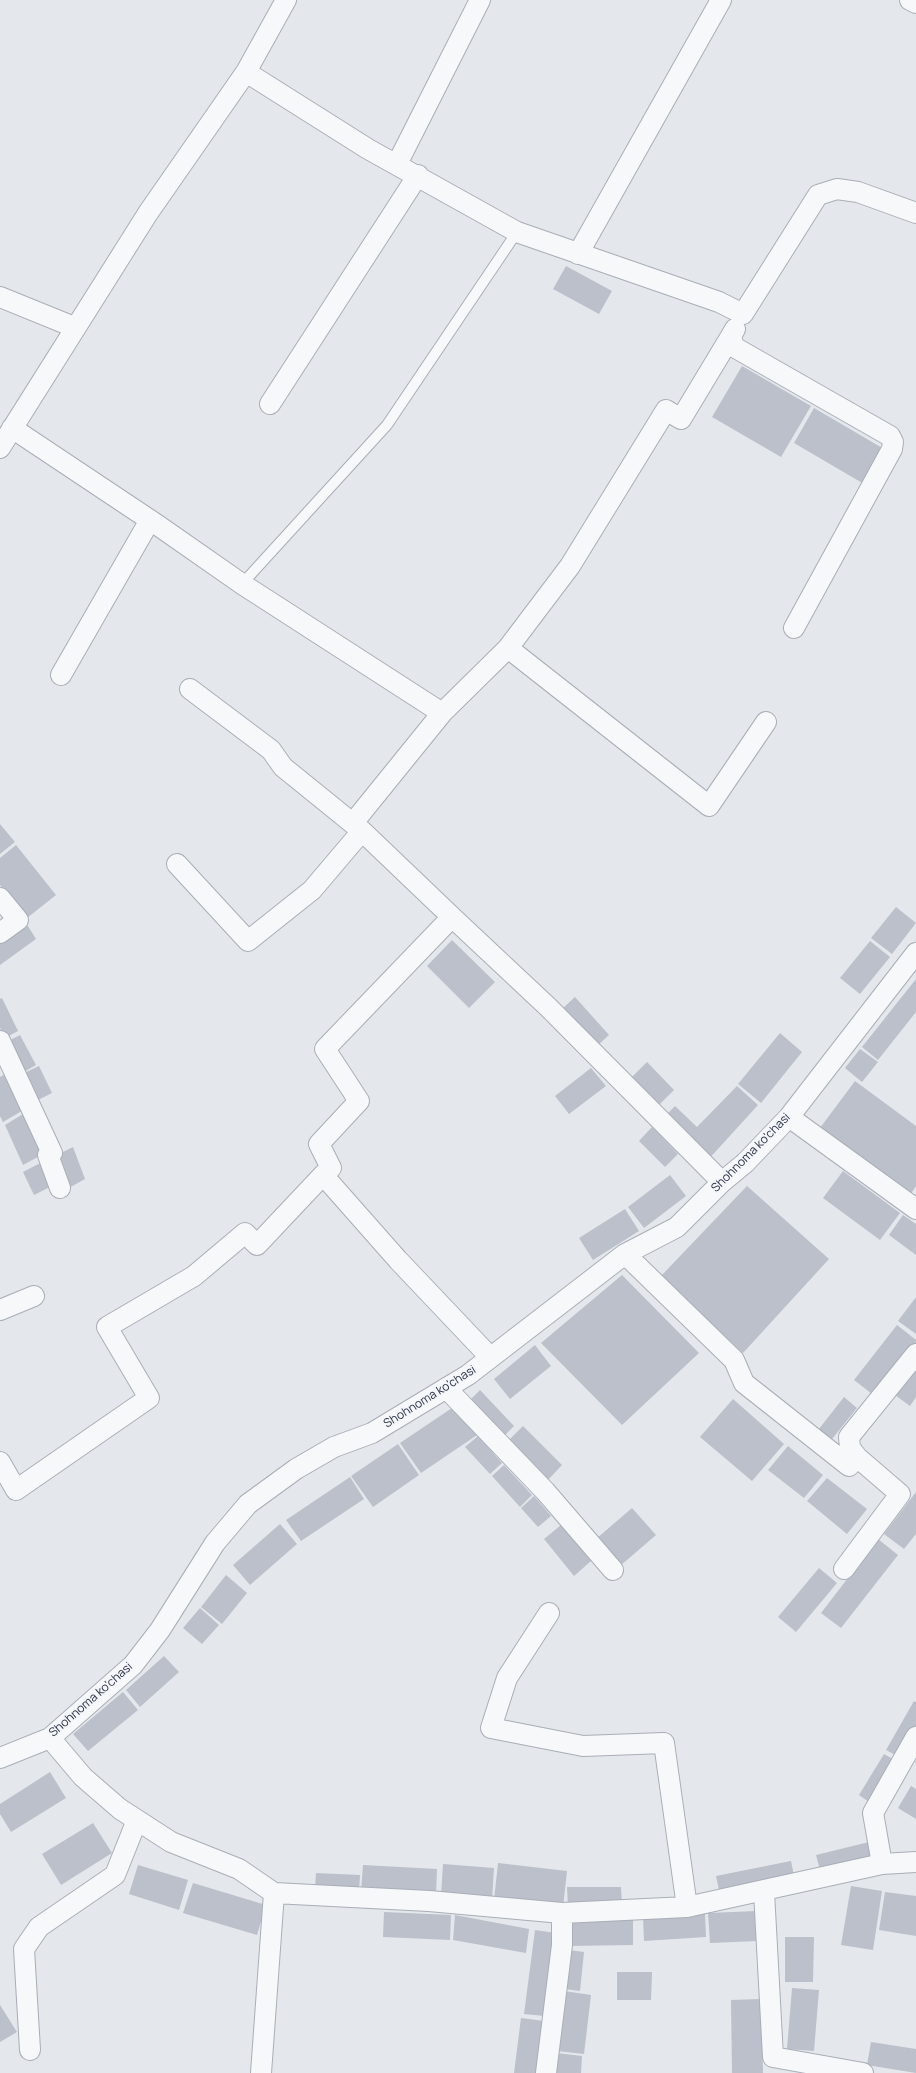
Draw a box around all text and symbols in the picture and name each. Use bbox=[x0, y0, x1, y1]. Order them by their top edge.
street label: Shohnoma ko'chasi bbox=[708, 1110, 794, 1196]
street label: Shohnoma ko'chasi bbox=[381, 1363, 479, 1431]
street label: Shohnoma ko'chasi bbox=[46, 1660, 136, 1740]

